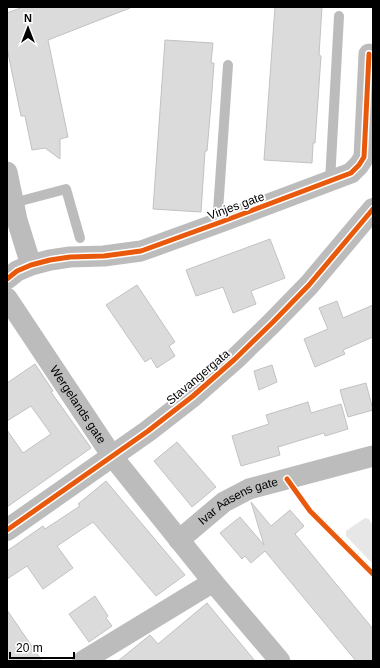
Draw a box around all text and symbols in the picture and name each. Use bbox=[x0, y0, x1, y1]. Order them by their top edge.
north arrow bbox=[8, 8, 48, 48]
text: N bbox=[24, 12, 32, 24]
street label: Vinjes gate bbox=[206, 189, 266, 223]
street label: Stavangergata bbox=[164, 346, 233, 407]
street label: Wergelands gate bbox=[47, 363, 109, 446]
street label: Ivar Aasens gate bbox=[195, 475, 280, 528]
scale bar bbox=[10, 634, 74, 660]
text: 20 m bbox=[16, 641, 43, 655]

